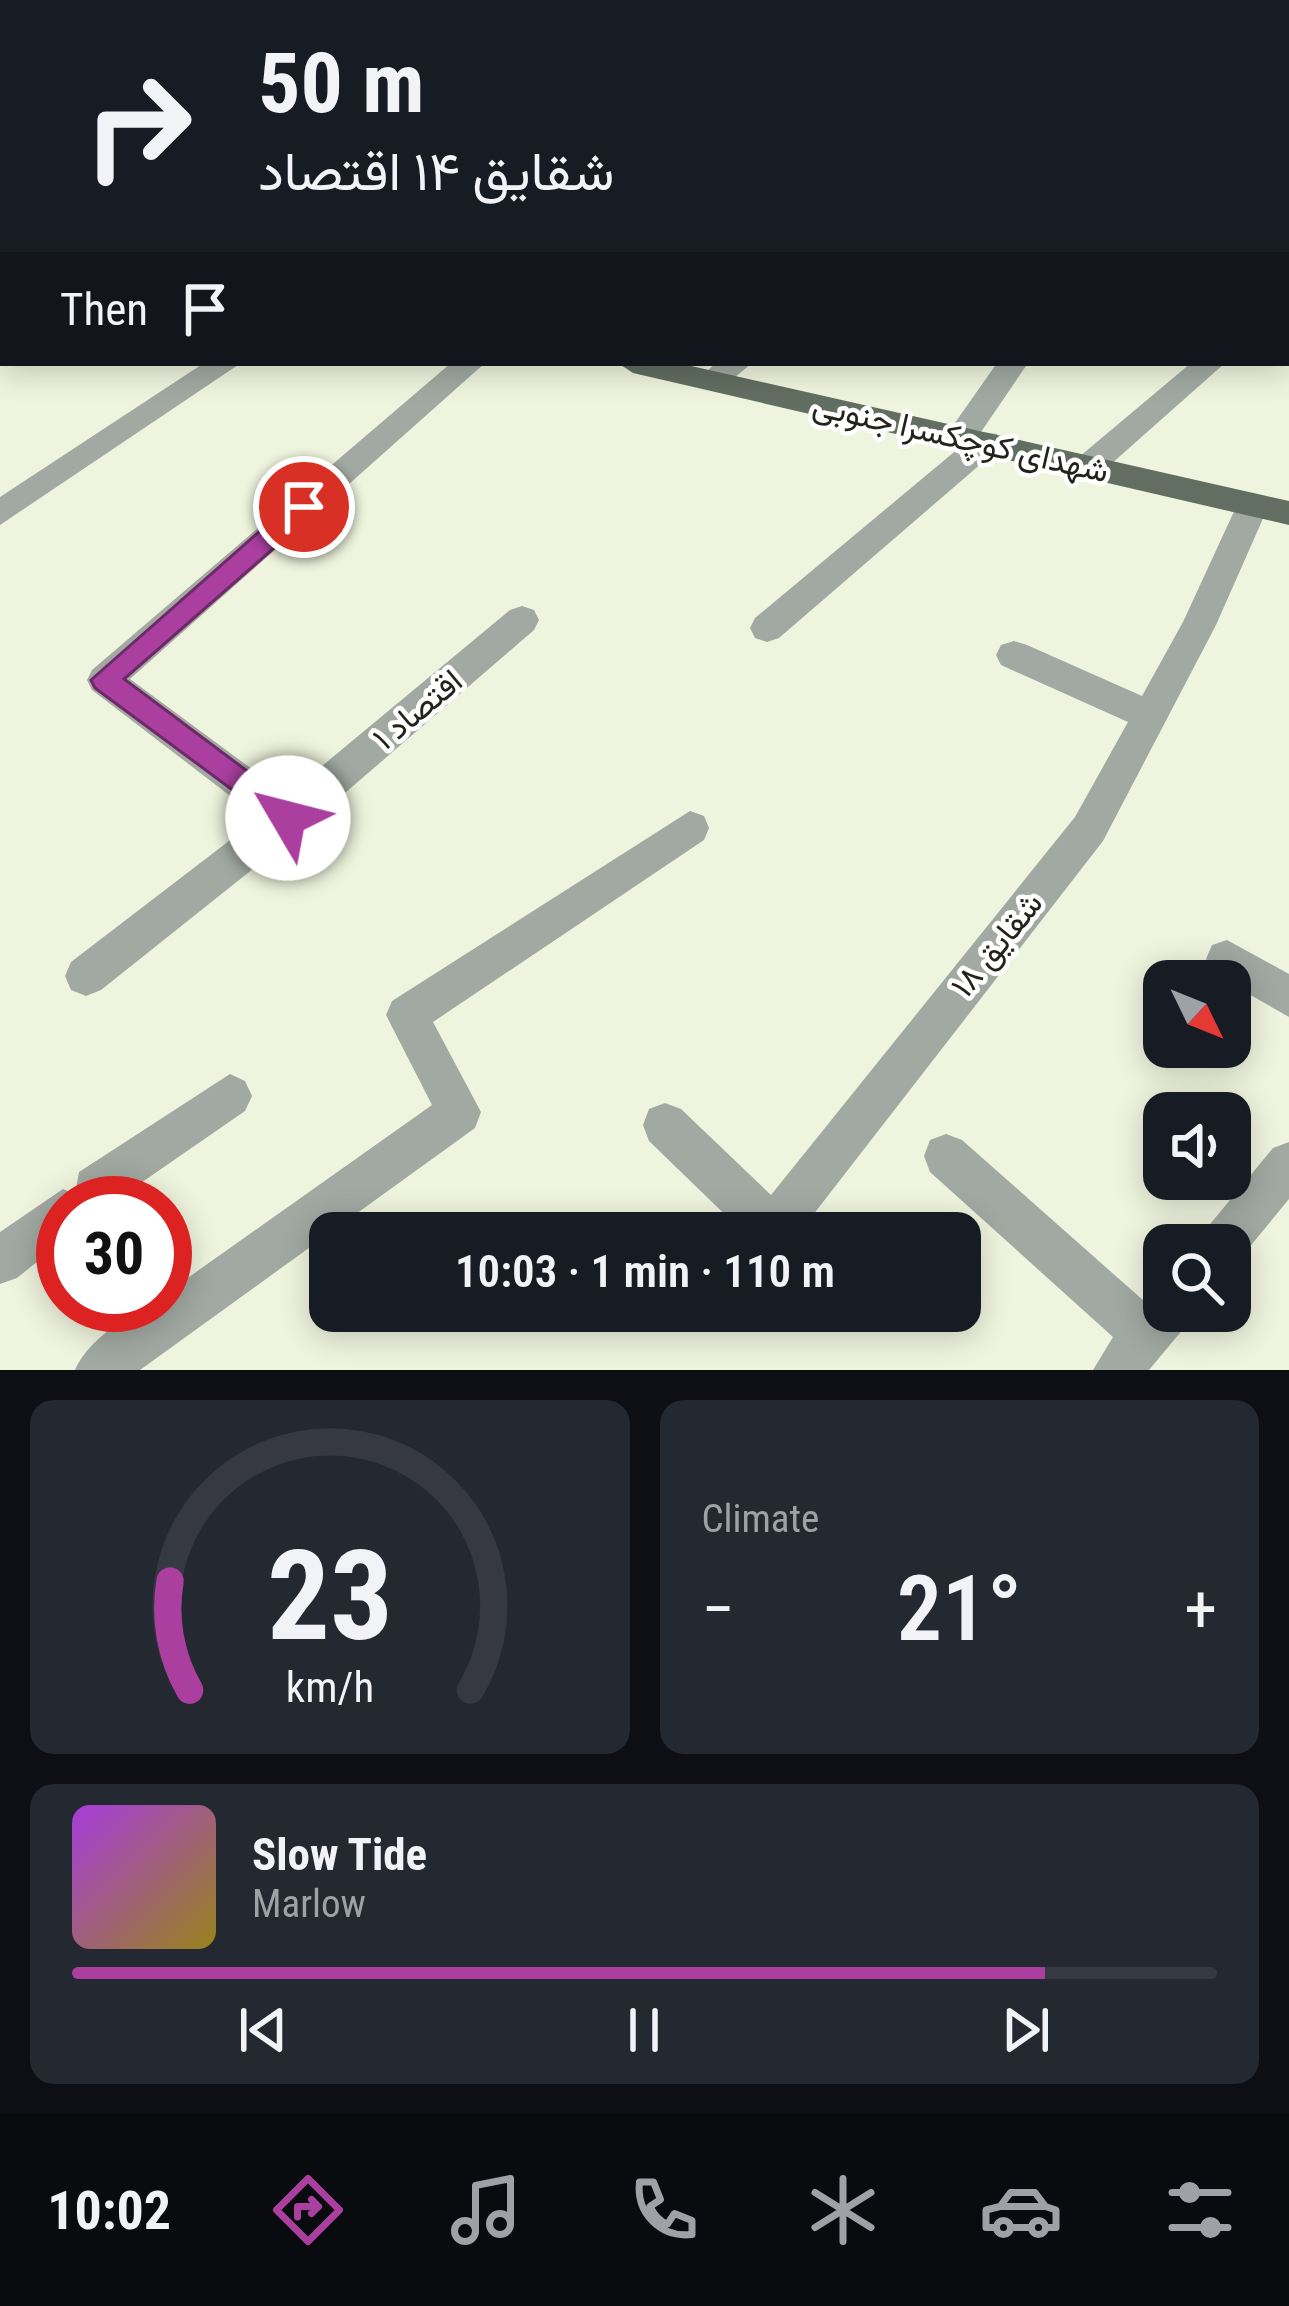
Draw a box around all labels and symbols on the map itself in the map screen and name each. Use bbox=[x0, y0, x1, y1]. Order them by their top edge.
street label: شهدای کوچکسرا جنوبی bbox=[808, 384, 1113, 493]
pin bbox=[253, 456, 355, 558]
street label: اقتصاد ۱ bbox=[365, 661, 470, 758]
position arrow bbox=[225, 755, 351, 881]
street label: شقایق ۱۸ bbox=[942, 884, 1050, 1005]
north arrow bbox=[1143, 960, 1251, 1068]
speed limit sign: 30 bbox=[36, 1176, 192, 1332]

